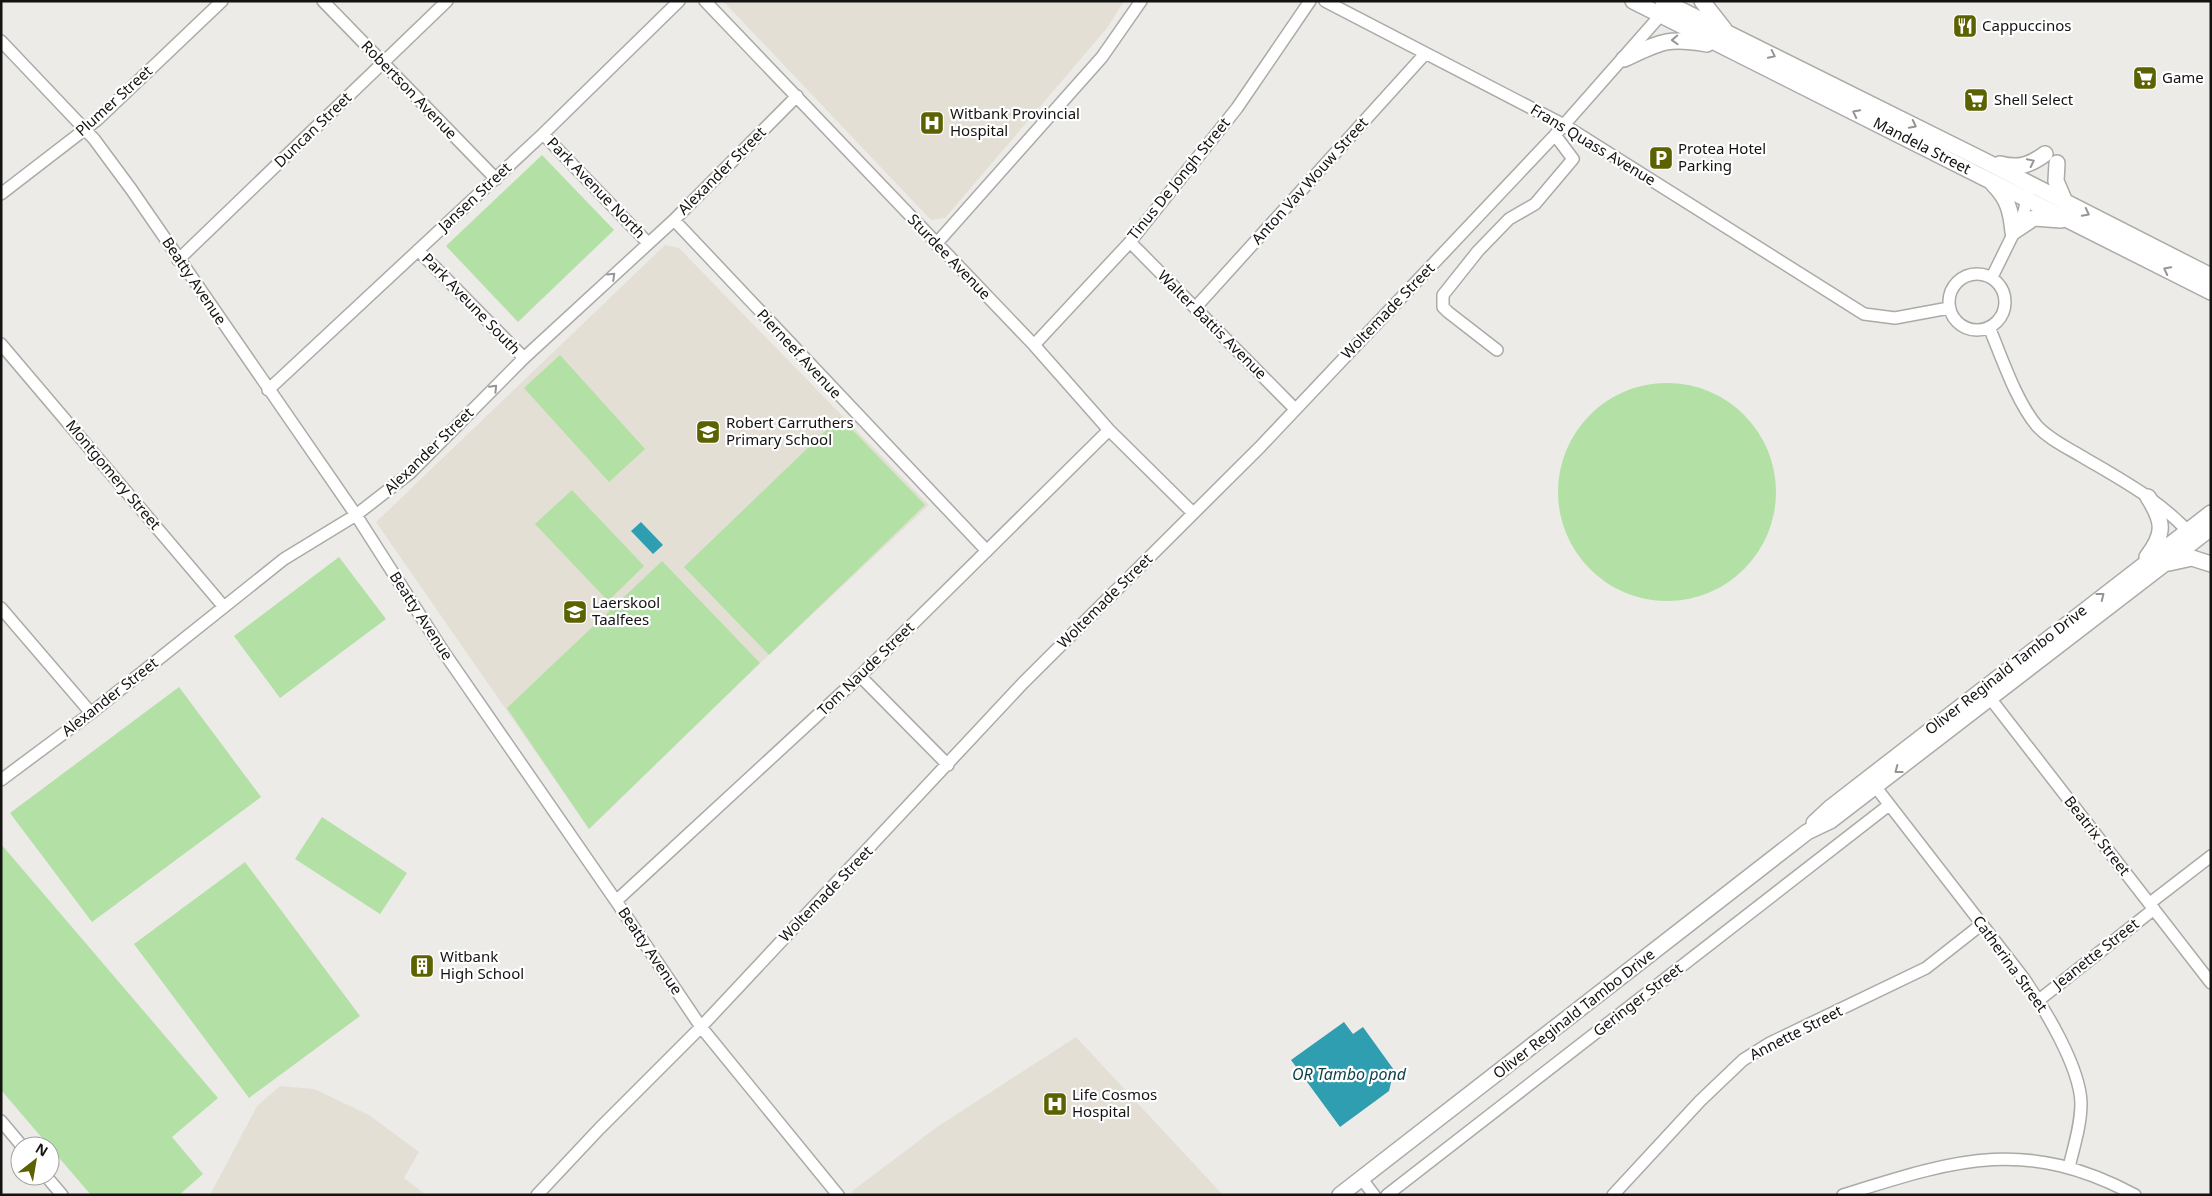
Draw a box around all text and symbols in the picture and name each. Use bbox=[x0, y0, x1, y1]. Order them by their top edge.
restaurant icon: Cappuccinos bbox=[1952, 13, 1978, 39]
place label: Cappuccinos bbox=[1982, 15, 2071, 35]
one-way arrow bbox=[1671, 35, 1679, 46]
street label: Robertson Avenue bbox=[357, 36, 462, 143]
one-way arrow bbox=[1767, 49, 1776, 59]
street label: Plumer Street bbox=[71, 60, 156, 140]
supermarket icon: Game bbox=[2132, 65, 2158, 91]
place label: Game bbox=[2162, 67, 2204, 87]
street label: Duncan Street bbox=[269, 87, 356, 171]
supermarket icon: Shell Select bbox=[1963, 87, 1989, 113]
place label: Shell Select bbox=[1994, 89, 2074, 109]
street label: Frans Quass Avenue bbox=[1527, 99, 1660, 189]
place label: Witbank Provincial Hospital bbox=[950, 103, 1080, 140]
one-way arrow bbox=[1853, 109, 1862, 119]
hospital icon: Witbank Provincial Hospital bbox=[919, 110, 945, 136]
street label: Anton Vav Wouw Street bbox=[1247, 112, 1372, 248]
street label: Mandela Street bbox=[1870, 112, 1975, 179]
street label: Tinus De Jongh Street bbox=[1123, 113, 1234, 244]
one-way arrow bbox=[1908, 119, 1917, 129]
street label: Alexander Street bbox=[673, 121, 770, 219]
street label: Park Avenue North bbox=[543, 132, 650, 242]
place label: Protea Hotel Parking bbox=[1678, 138, 1766, 175]
parking icon: Protea Hotel Parking bbox=[1648, 145, 1674, 171]
street label: Jansen Street bbox=[432, 157, 515, 236]
one-way arrow bbox=[2026, 158, 2035, 168]
one-way arrow bbox=[2081, 207, 2090, 217]
street label: Sturdee Avenue bbox=[904, 209, 996, 303]
street label: Beatty Avenue bbox=[158, 233, 232, 328]
street label: Park Aveune South bbox=[418, 248, 525, 358]
street label: Woltemade Street bbox=[1336, 257, 1439, 363]
street label: Walter Battis Avenue bbox=[1154, 265, 1272, 383]
one-way arrow bbox=[2163, 265, 2172, 276]
one-way arrow bbox=[606, 273, 615, 282]
street label: Pierneef Avenue bbox=[753, 304, 846, 402]
one-way arrow bbox=[488, 384, 497, 393]
street label: Alexander Street bbox=[379, 402, 478, 498]
place label: Robert Carruthers Primary School bbox=[726, 412, 854, 449]
street label: Montgomery Street bbox=[62, 415, 166, 534]
school or university icon: Robert Carruthers Primary School bbox=[695, 419, 721, 445]
street label: Woltemade Street bbox=[1053, 548, 1156, 652]
street label: Beatty Avenue bbox=[386, 567, 458, 664]
place label: Laerskool Taalfees bbox=[592, 592, 660, 629]
one-way arrow bbox=[2095, 594, 2104, 602]
school or university icon: Laerskool Taalfees bbox=[562, 599, 588, 625]
street label: Oliver Reginald Tambo Drive bbox=[1920, 600, 2090, 739]
street label: Tom Naude Street bbox=[813, 617, 918, 720]
street label: Alexander Street bbox=[57, 652, 162, 740]
one-way arrow bbox=[1895, 764, 1904, 772]
street label: Beatrix Street bbox=[2060, 791, 2136, 880]
street label: Woltemade Street bbox=[774, 840, 877, 946]
street label: Beatty Avenue bbox=[614, 903, 688, 998]
street label: Catherina Street bbox=[1969, 911, 2053, 1016]
street label: Jeanette Street bbox=[2047, 913, 2143, 994]
street label: Oliver Reginald Tambo Drive bbox=[1488, 944, 1658, 1083]
place label: Witbank High School bbox=[440, 946, 524, 983]
building icon: Witbank High School bbox=[409, 953, 435, 979]
street label: Geringer Street bbox=[1589, 958, 1687, 1040]
street label: Annette Street bbox=[1746, 1000, 1846, 1064]
water label: OR Tambo pond bbox=[1292, 1063, 1407, 1085]
place label: Life Cosmos Hospital bbox=[1072, 1084, 1157, 1121]
hospital icon: Life Cosmos Hospital bbox=[1042, 1091, 1068, 1117]
north arrow bbox=[10, 1136, 60, 1186]
text: N bbox=[32, 1138, 52, 1161]

